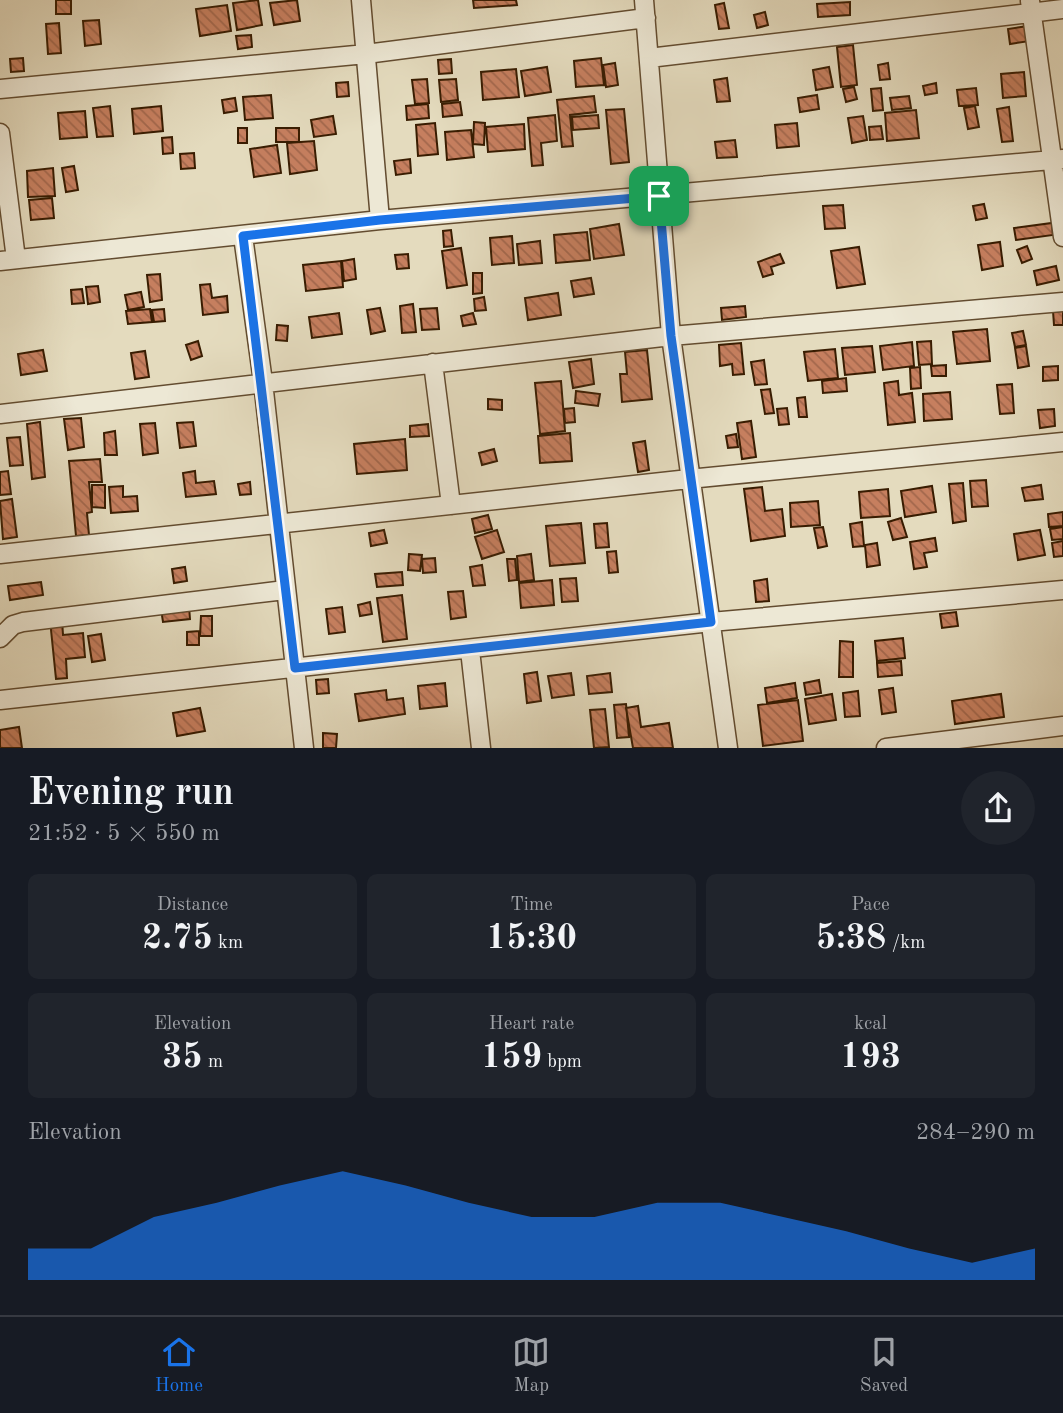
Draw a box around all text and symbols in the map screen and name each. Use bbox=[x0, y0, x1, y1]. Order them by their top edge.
pin bbox=[629, 166, 689, 226]
icon: arrive bbox=[640, 177, 678, 215]
button: share bbox=[961, 771, 1035, 845]
text: Evening run bbox=[28, 775, 234, 813]
text: 21:52 · 5 × 550 m bbox=[28, 822, 220, 845]
text: Distance bbox=[157, 896, 228, 915]
text: Time bbox=[510, 896, 553, 915]
text: Pace bbox=[851, 896, 890, 915]
text: 2.75 bbox=[142, 921, 213, 956]
text: 15:30 bbox=[486, 921, 577, 956]
text: 5:38 bbox=[816, 921, 886, 956]
text: km bbox=[213, 934, 243, 953]
text: /km bbox=[886, 934, 925, 953]
text: Elevation bbox=[154, 1015, 231, 1034]
text: Heart rate bbox=[489, 1015, 574, 1034]
text: kcal bbox=[854, 1015, 887, 1034]
text: 35 bbox=[162, 1040, 203, 1075]
text: 159 bbox=[481, 1040, 542, 1075]
text: 193 bbox=[840, 1040, 901, 1075]
text: m bbox=[203, 1053, 223, 1072]
text: bpm bbox=[542, 1053, 582, 1072]
text: Elevation bbox=[28, 1121, 122, 1144]
text: 284–290 m bbox=[916, 1121, 1035, 1144]
tab: Home bbox=[155, 1333, 203, 1398]
tab: Map bbox=[512, 1333, 550, 1398]
tab: Saved bbox=[860, 1333, 908, 1398]

